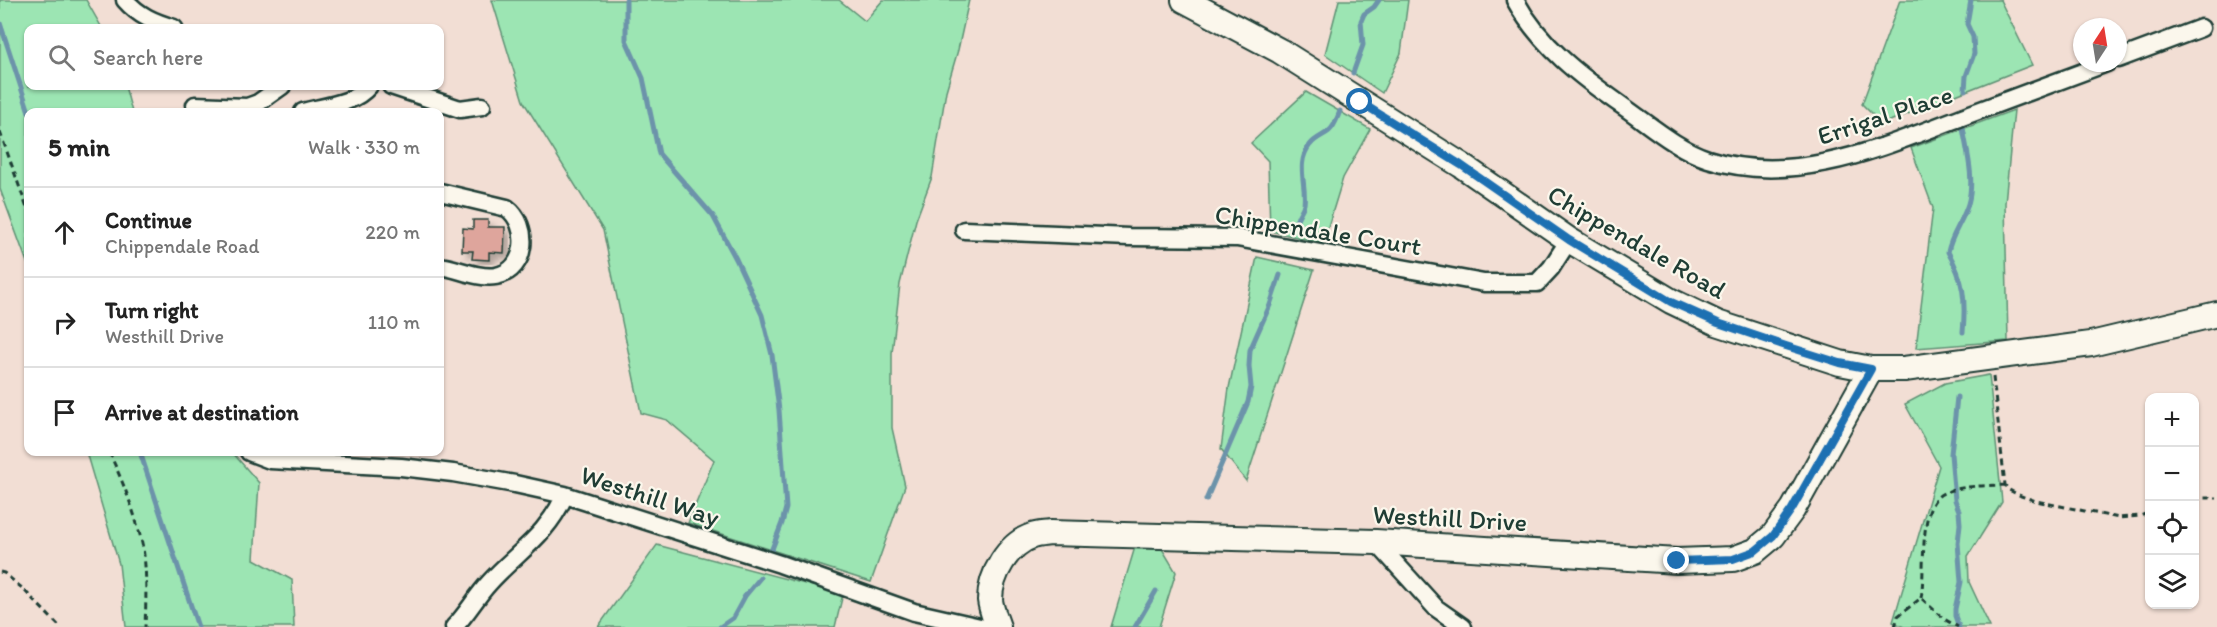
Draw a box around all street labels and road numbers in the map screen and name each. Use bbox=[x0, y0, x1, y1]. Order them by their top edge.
street label: Errigal Place bbox=[1813, 78, 1957, 152]
street label: Chippendale Road bbox=[1542, 178, 1732, 306]
street label: Chippendale Court bbox=[1213, 198, 1424, 262]
street label: Westhill Way bbox=[577, 459, 723, 533]
street label: Westhill Drive bbox=[1372, 498, 1528, 538]

